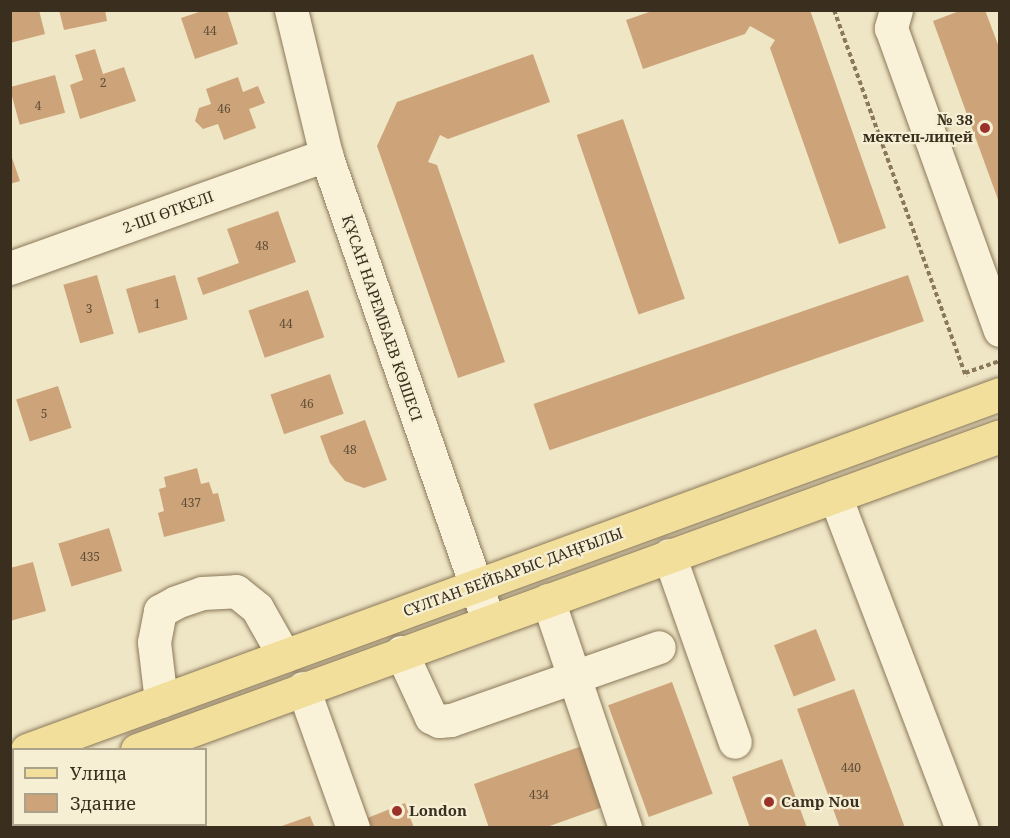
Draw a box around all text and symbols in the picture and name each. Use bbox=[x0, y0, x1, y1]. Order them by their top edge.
house number: 44 bbox=[203, 24, 217, 38]
house number: 2 bbox=[100, 76, 106, 90]
house number: 4 bbox=[35, 99, 41, 113]
house number: 46 bbox=[217, 102, 231, 116]
place label: № 38 мектеп-лицей bbox=[863, 110, 973, 145]
marker: № 38 мектеп-лицей bbox=[978, 121, 992, 135]
street label: 2-ШІ ӨТКЕЛІ bbox=[120, 187, 216, 237]
street label: ҚҰСАН НАРЕМБАЕВ КӨШЕСІ bbox=[338, 213, 426, 423]
house number: 48 bbox=[255, 239, 269, 253]
house number: 1 bbox=[154, 297, 160, 311]
house number: 3 bbox=[86, 302, 92, 316]
house number: 44 bbox=[279, 317, 293, 331]
house number: 46 bbox=[300, 397, 314, 411]
house number: 5 bbox=[41, 407, 47, 421]
house number: 48 bbox=[343, 443, 357, 457]
house number: 437 bbox=[181, 496, 201, 510]
street label: СҰЛТАН БЕЙБАРЫС ДАҢҒЫЛЫ bbox=[401, 524, 625, 620]
house number: 435 bbox=[80, 550, 100, 564]
legend bbox=[12, 748, 207, 826]
text: Улица bbox=[70, 761, 127, 785]
house number: 440 bbox=[841, 761, 861, 775]
house number: 434 bbox=[529, 788, 549, 802]
text: Здание bbox=[70, 791, 136, 815]
place label: Camp Nou bbox=[781, 793, 859, 811]
marker: Camp Nou bbox=[762, 795, 776, 809]
place label: London bbox=[409, 802, 467, 820]
marker: London bbox=[390, 804, 404, 818]

